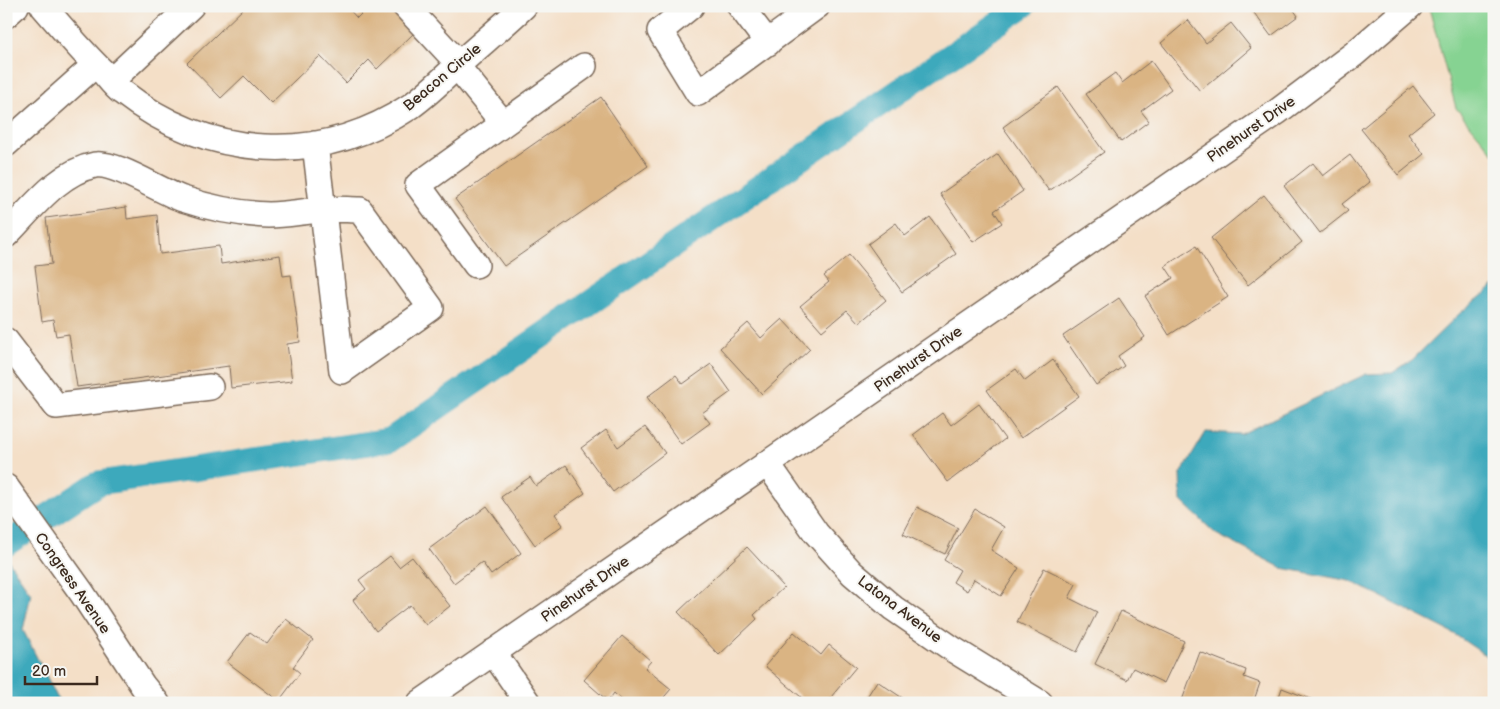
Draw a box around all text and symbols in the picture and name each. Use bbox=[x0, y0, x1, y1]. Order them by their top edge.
street label: Beacon Circle bbox=[399, 39, 485, 116]
street label: Pinehurst Drive bbox=[1203, 92, 1299, 167]
street label: Pinehurst Drive bbox=[870, 322, 966, 397]
street label: Congress Avenue bbox=[31, 529, 115, 638]
street label: Pinehurst Drive bbox=[537, 552, 633, 627]
street label: Latona Avenue bbox=[854, 572, 946, 647]
scale bar bbox=[25, 654, 98, 686]
text: 20 m bbox=[32, 662, 66, 681]

